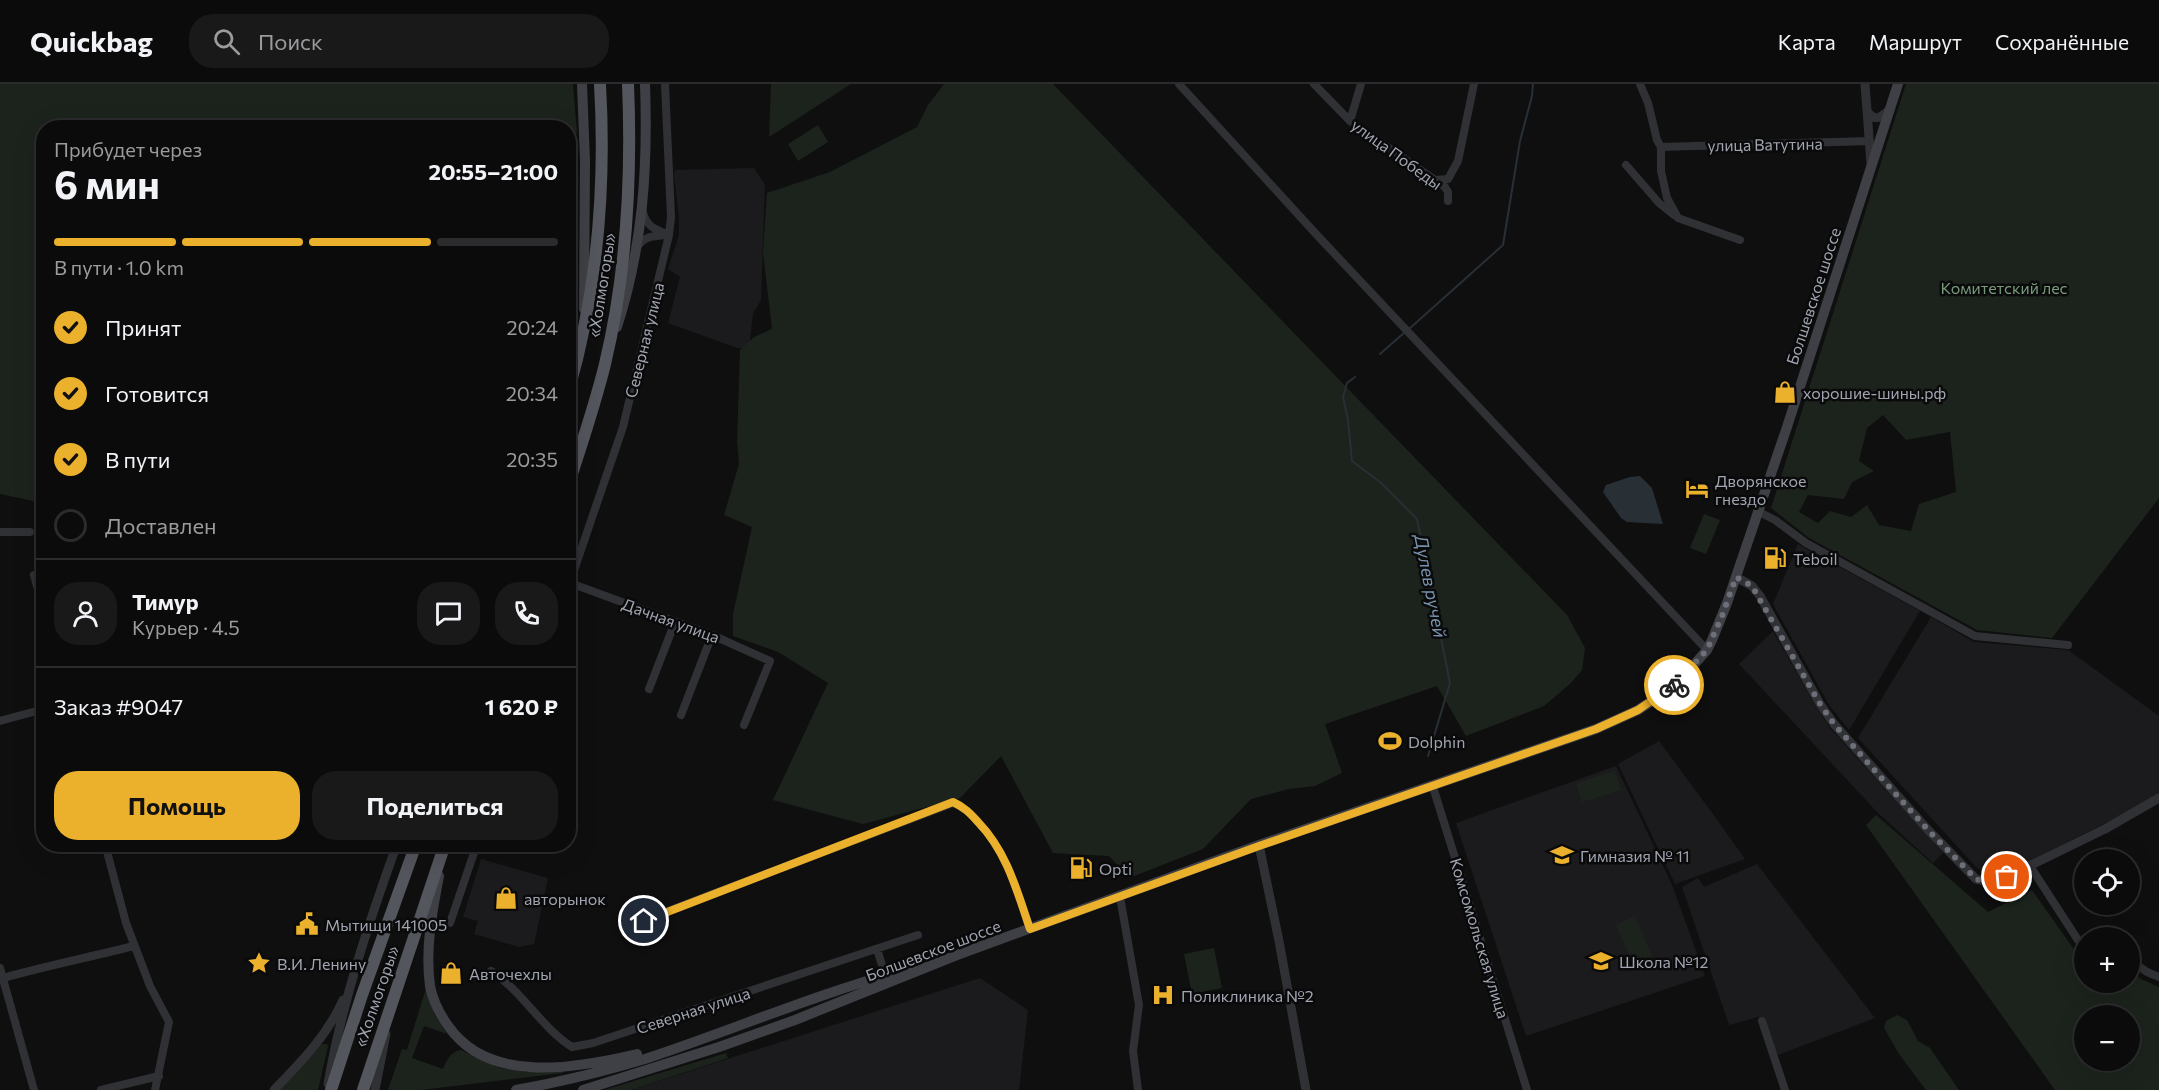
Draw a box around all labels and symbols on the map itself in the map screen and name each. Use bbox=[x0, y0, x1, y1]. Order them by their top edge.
street label: улица Победы bbox=[1348, 115, 1446, 193]
street label: улица Ватутина bbox=[1707, 133, 1823, 155]
street label: Болшевское шоссе bbox=[1782, 225, 1844, 367]
street label: «Холмогоры» bbox=[583, 231, 619, 339]
park label: Комитетский лес bbox=[1940, 278, 2068, 297]
street label: Северная улица bbox=[620, 280, 668, 400]
shop icon: хорошие-шины.рф bbox=[1772, 379, 1798, 405]
place label: хорошие-шины.рф bbox=[1803, 383, 1946, 402]
place label: Дворянское гнездо bbox=[1715, 471, 1807, 508]
hotel icon: Дворянское гнездо bbox=[1684, 476, 1710, 502]
water label: Дулев ручей bbox=[1410, 531, 1452, 640]
fuel station icon: Teboil bbox=[1762, 545, 1788, 571]
place label: Teboil bbox=[1793, 549, 1838, 568]
street label: Дачная улица bbox=[620, 594, 722, 646]
courier bbox=[1644, 655, 1704, 715]
sports icon: Dolphin bbox=[1377, 728, 1403, 754]
place label: Dolphin bbox=[1408, 732, 1465, 751]
school or university icon: Гимназия № 11 bbox=[1549, 842, 1575, 868]
place label: Гимназия № 11 bbox=[1580, 846, 1690, 865]
pin bbox=[1981, 851, 2032, 902]
fuel station icon: Opti bbox=[1068, 855, 1094, 881]
street label: Комсомольская улица bbox=[1447, 856, 1513, 1020]
place label: Opti bbox=[1099, 859, 1132, 878]
shop icon: авторынок bbox=[493, 885, 519, 911]
place label: авторынок bbox=[524, 889, 606, 908]
pin bbox=[618, 895, 669, 946]
public building icon: Мытищи 141005 bbox=[294, 911, 320, 937]
place label: Мытищи 141005 bbox=[325, 915, 447, 934]
street label: Болшевское шоссе bbox=[863, 915, 1003, 985]
street label: «Холмогоры» bbox=[350, 943, 402, 1049]
school or university icon: Школа №12 bbox=[1588, 948, 1614, 974]
place icon: В.И. Ленину bbox=[246, 950, 272, 976]
place label: Школа №12 bbox=[1619, 952, 1709, 971]
place label: В.И. Ленину bbox=[277, 954, 366, 973]
shop icon: Авточехлы bbox=[438, 960, 464, 986]
place label: Авточехлы bbox=[469, 964, 552, 983]
hospital icon: Поликлиника №2 bbox=[1150, 982, 1176, 1008]
street label: Северная улица bbox=[634, 983, 752, 1037]
place label: Поликлиника №2 bbox=[1181, 986, 1314, 1005]

